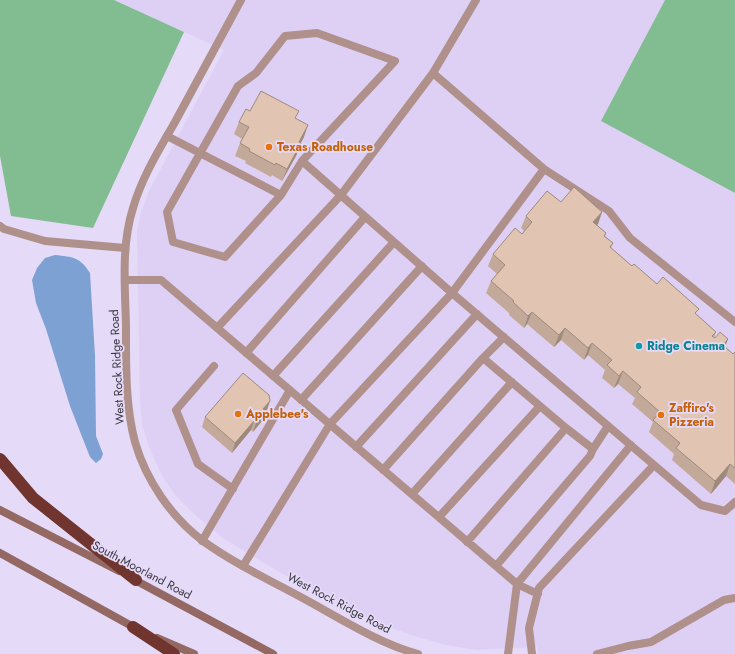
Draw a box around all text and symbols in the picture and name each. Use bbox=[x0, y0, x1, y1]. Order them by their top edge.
place label: Texas Roadhouse bbox=[277, 138, 373, 156]
marker: Texas Roadhouse bbox=[264, 142, 274, 152]
street label: West Rock Ridge Road bbox=[105, 309, 129, 425]
place label: Ridge Cinema bbox=[647, 337, 725, 355]
marker: Ridge Cinema bbox=[634, 341, 644, 351]
place label: Zaffiro's Pizzeria bbox=[669, 399, 714, 431]
place label: Applebee's bbox=[245, 405, 309, 423]
marker: Applebee's bbox=[233, 409, 243, 419]
marker: Zaffiro's Pizzeria bbox=[656, 410, 666, 420]
street label: South Moorland Road bbox=[89, 536, 195, 604]
street label: West Rock Ridge Road bbox=[284, 568, 394, 638]

